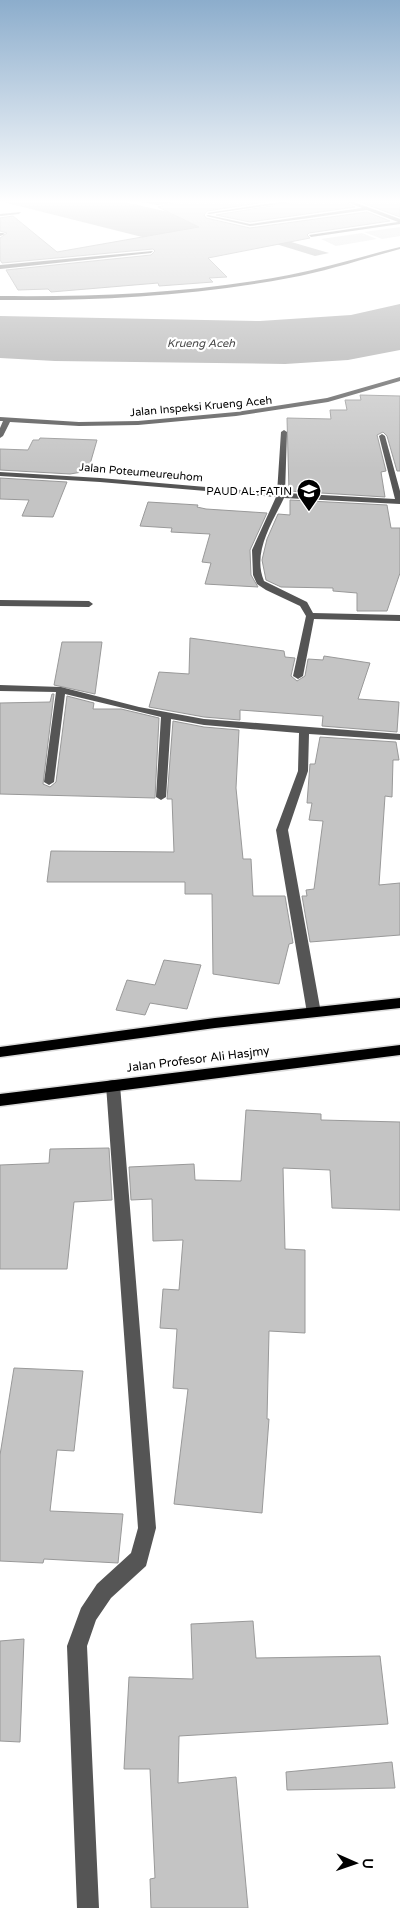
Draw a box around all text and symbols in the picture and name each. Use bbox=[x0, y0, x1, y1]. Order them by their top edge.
water label: Krueng Aceh bbox=[167, 337, 235, 350]
street label: Jalan Inspeksi Krueng Aceh bbox=[129, 394, 273, 419]
street label: Jalan Poteumeureuhom bbox=[79, 461, 203, 484]
school or university icon: PAUD AL-FATIN bbox=[296, 478, 322, 512]
place label: PAUD AL-FATIN bbox=[206, 485, 292, 498]
street label: Jalan Profesor Ali Hasjmy bbox=[126, 1043, 271, 1075]
north arrow bbox=[330, 1838, 380, 1888]
text: U bbox=[359, 1858, 376, 1869]

